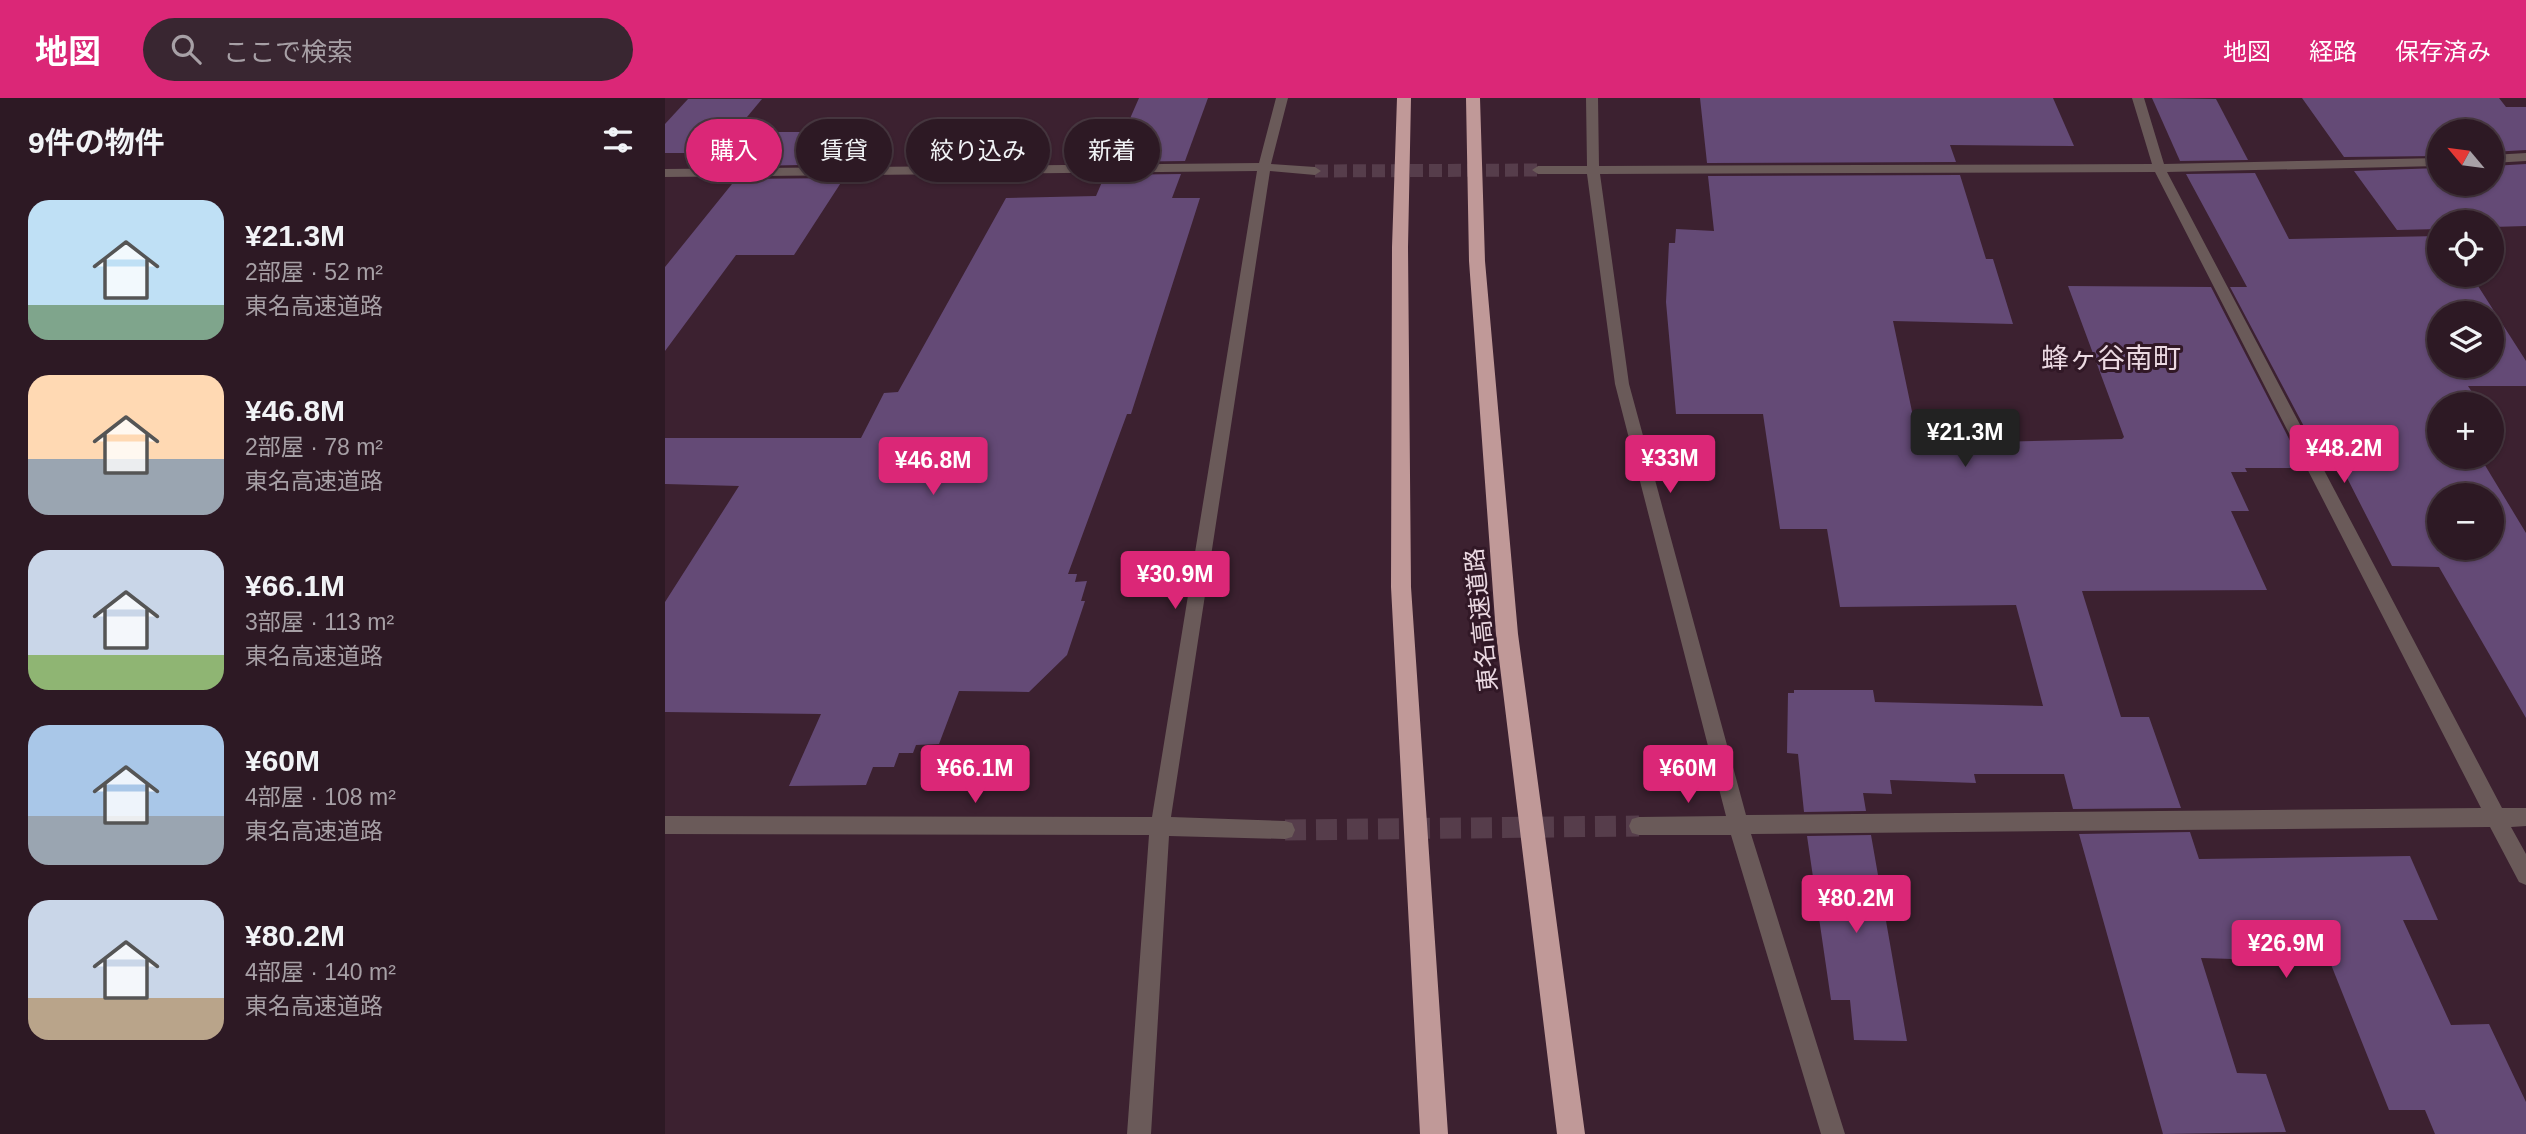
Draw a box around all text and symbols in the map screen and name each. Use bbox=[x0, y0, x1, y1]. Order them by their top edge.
search box bbox=[143, 18, 633, 81]
icon: search bbox=[167, 30, 205, 68]
text: 地図 bbox=[35, 33, 101, 70]
text: ここで検索 bbox=[223, 37, 353, 67]
text: 地図 bbox=[2223, 38, 2271, 65]
text: 経路 bbox=[2309, 38, 2357, 65]
text: 保存済み bbox=[2395, 38, 2491, 65]
chip: 購入 bbox=[686, 119, 782, 182]
chip: 賃貸 bbox=[796, 119, 892, 182]
chip: 絞り込み bbox=[906, 119, 1050, 182]
chip: 新着 bbox=[1064, 119, 1160, 182]
north arrow bbox=[2427, 119, 2504, 196]
map controls bbox=[2427, 119, 2504, 560]
icon: filters bbox=[599, 121, 637, 159]
text: 9件の物件 bbox=[28, 126, 165, 159]
button: locate bbox=[2427, 210, 2504, 287]
text: ¥21.3M bbox=[245, 219, 345, 252]
icon: home bbox=[84, 228, 168, 312]
text: 2部屋 · 52 m² bbox=[245, 259, 383, 285]
text: 東名高速道路 bbox=[245, 293, 383, 319]
button: layers bbox=[2427, 301, 2504, 378]
district label: 蜂ヶ谷南町 bbox=[2041, 343, 2181, 374]
button: + bbox=[2427, 392, 2504, 469]
text: ¥46.8M bbox=[245, 394, 345, 427]
icon: home bbox=[84, 403, 168, 487]
pin: ¥21.3M bbox=[1908, 410, 2022, 469]
text: ¥21.3M bbox=[1927, 419, 2003, 445]
pin: ¥48.2M bbox=[2287, 426, 2401, 485]
text: 2部屋 · 78 m² bbox=[245, 434, 383, 460]
text: ¥48.2M bbox=[2306, 435, 2382, 461]
pin: ¥33M bbox=[1629, 436, 1711, 495]
pin: ¥46.8M bbox=[876, 438, 990, 497]
text: ¥33M bbox=[1641, 445, 1699, 471]
text: ¥46.8M bbox=[895, 447, 971, 473]
text: 東名高速道路 bbox=[245, 468, 383, 494]
button: − bbox=[2427, 483, 2504, 560]
street label: 東名高速道路 bbox=[1460, 547, 1502, 693]
pin: ¥30.9M bbox=[1118, 552, 1232, 611]
text: ¥30.9M bbox=[1137, 561, 1213, 587]
text: ¥66.1M bbox=[245, 569, 345, 602]
icon: home bbox=[84, 578, 168, 662]
text: 3部屋 · 113 m² bbox=[245, 609, 394, 635]
text: 東名高速道路 bbox=[245, 643, 383, 669]
text: ¥60M bbox=[245, 744, 320, 777]
pin: ¥66.1M bbox=[918, 746, 1032, 805]
pin: ¥60M bbox=[1647, 746, 1729, 805]
icon: home bbox=[84, 753, 168, 837]
text: ¥66.1M bbox=[937, 755, 1013, 781]
text: ¥60M bbox=[1659, 755, 1717, 781]
text: 4部屋 · 108 m² bbox=[245, 784, 396, 810]
text: 東名高速道路 bbox=[245, 818, 383, 844]
pin: ¥80.2M bbox=[1799, 876, 1913, 935]
text: ¥80.2M bbox=[1818, 885, 1894, 911]
text: ¥80.2M bbox=[245, 919, 345, 952]
pin: ¥26.9M bbox=[2229, 920, 2343, 980]
icon: home bbox=[84, 928, 168, 1012]
text: ¥26.9M bbox=[2248, 930, 2324, 956]
text: 4部屋 · 140 m² bbox=[245, 959, 396, 985]
text: 東名高速道路 bbox=[245, 993, 383, 1019]

